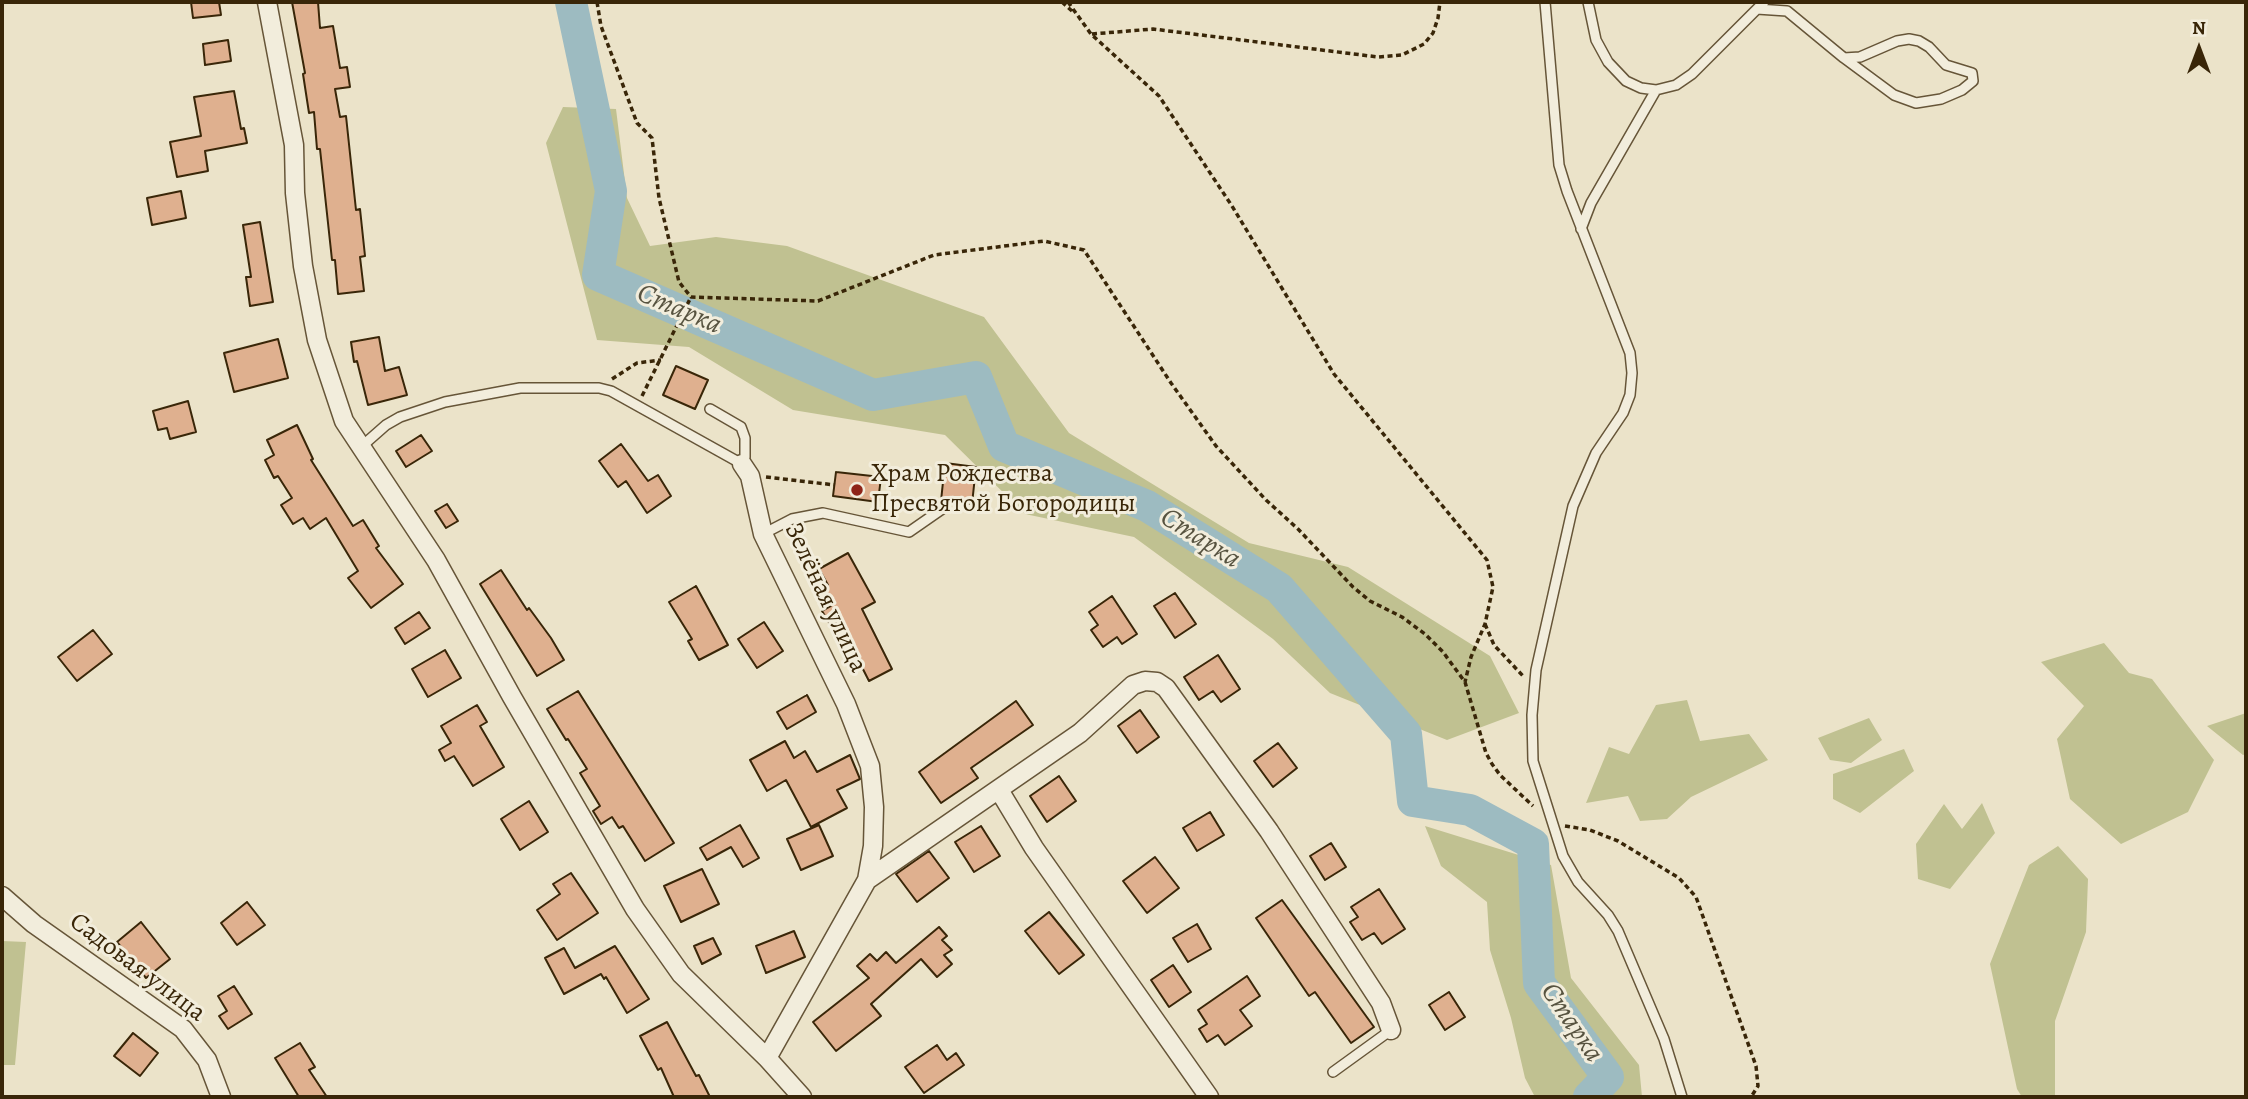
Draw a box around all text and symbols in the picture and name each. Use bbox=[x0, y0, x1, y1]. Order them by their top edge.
north arrow bbox=[2164, 14, 2234, 84]
text: N bbox=[2192, 15, 2206, 41]
water label: Старка bbox=[632, 277, 726, 343]
place label: Храм Рождества Пресвятой Богородицы bbox=[871, 459, 1136, 520]
marker: Храм Рождества Пресвятой Богородицы bbox=[849, 482, 865, 498]
water label: Старка bbox=[1154, 501, 1246, 577]
street label: Зелёная улица bbox=[777, 518, 873, 678]
street label: Садовая улица bbox=[63, 907, 211, 1029]
water label: Старка bbox=[1532, 977, 1610, 1069]

